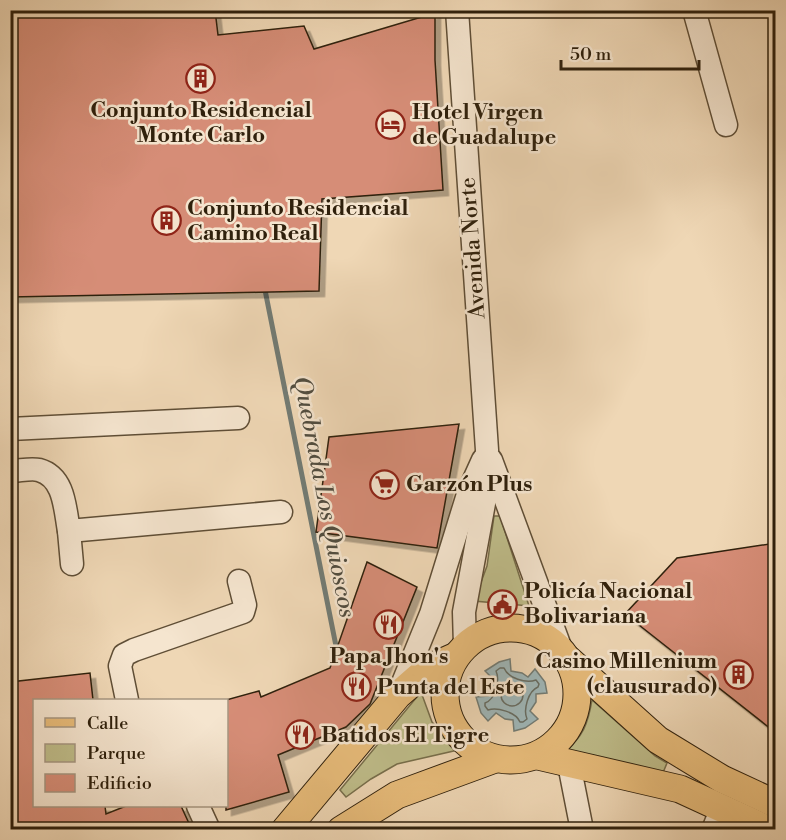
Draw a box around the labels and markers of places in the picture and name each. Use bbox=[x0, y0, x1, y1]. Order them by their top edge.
building icon: Conjunto Residencial Monte Carlo bbox=[185, 62, 217, 94]
place label: Conjunto Residencial Monte Carlo bbox=[90, 97, 312, 149]
place label: Hotel Virgen de Guadalupe bbox=[412, 99, 556, 151]
hotel icon: Hotel Virgen de Guadalupe bbox=[375, 109, 407, 141]
place label: Conjunto Residencial Camino Real bbox=[187, 195, 409, 247]
building icon: Conjunto Residencial Camino Real bbox=[150, 205, 182, 237]
supermarket icon: Garzón Plus bbox=[369, 468, 401, 500]
place label: Garzón Plus bbox=[406, 471, 532, 498]
place label: Policía Nacional Bolivariana bbox=[524, 578, 692, 630]
public building icon: Policía Nacional Bolivariana bbox=[487, 588, 519, 620]
restaurant icon: Papa Jhon's bbox=[373, 608, 405, 640]
place label: Papa Jhon's bbox=[329, 643, 449, 670]
place label: Casino Millenium (clausurado) bbox=[535, 648, 717, 700]
building icon: Casino Millenium (clausurado) bbox=[722, 658, 754, 690]
restaurant icon: Punta del Este bbox=[340, 671, 372, 703]
place label: Punta del Este bbox=[377, 674, 525, 701]
restaurant icon: Batidos El Tigre bbox=[284, 719, 316, 751]
place label: Batidos El Tigre bbox=[321, 722, 489, 749]

